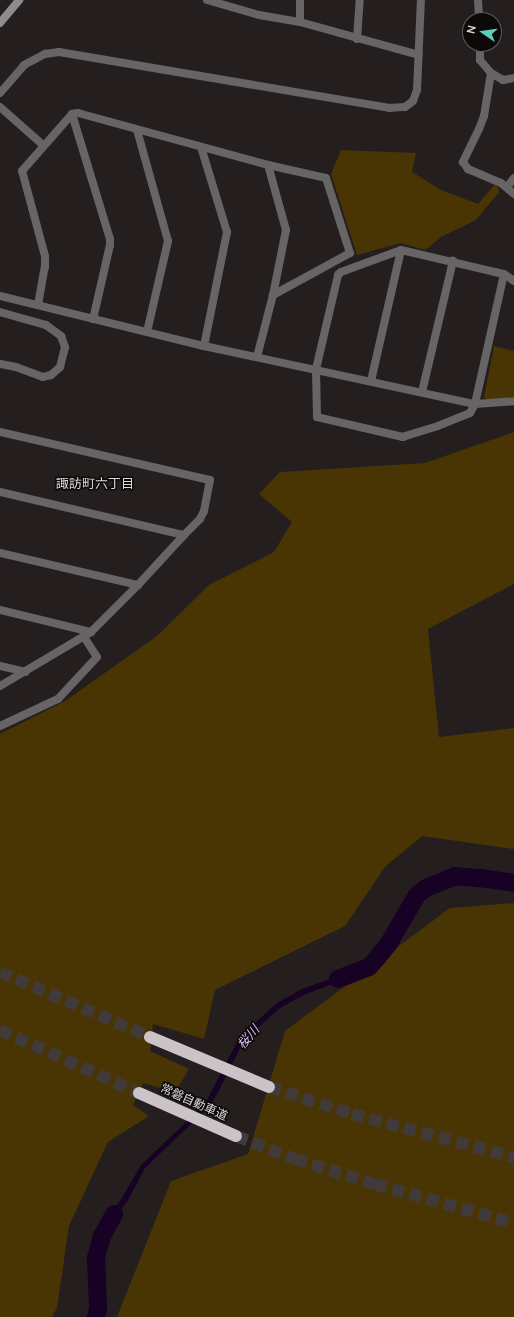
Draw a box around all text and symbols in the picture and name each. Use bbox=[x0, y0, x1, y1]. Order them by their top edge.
north arrow bbox=[462, 12, 502, 52]
text: N bbox=[463, 24, 479, 35]
district label: 諏訪町六丁目 bbox=[56, 475, 134, 491]
water label: 桜川 bbox=[234, 1022, 262, 1052]
street label: 常磐自動車道 bbox=[158, 1081, 230, 1123]

